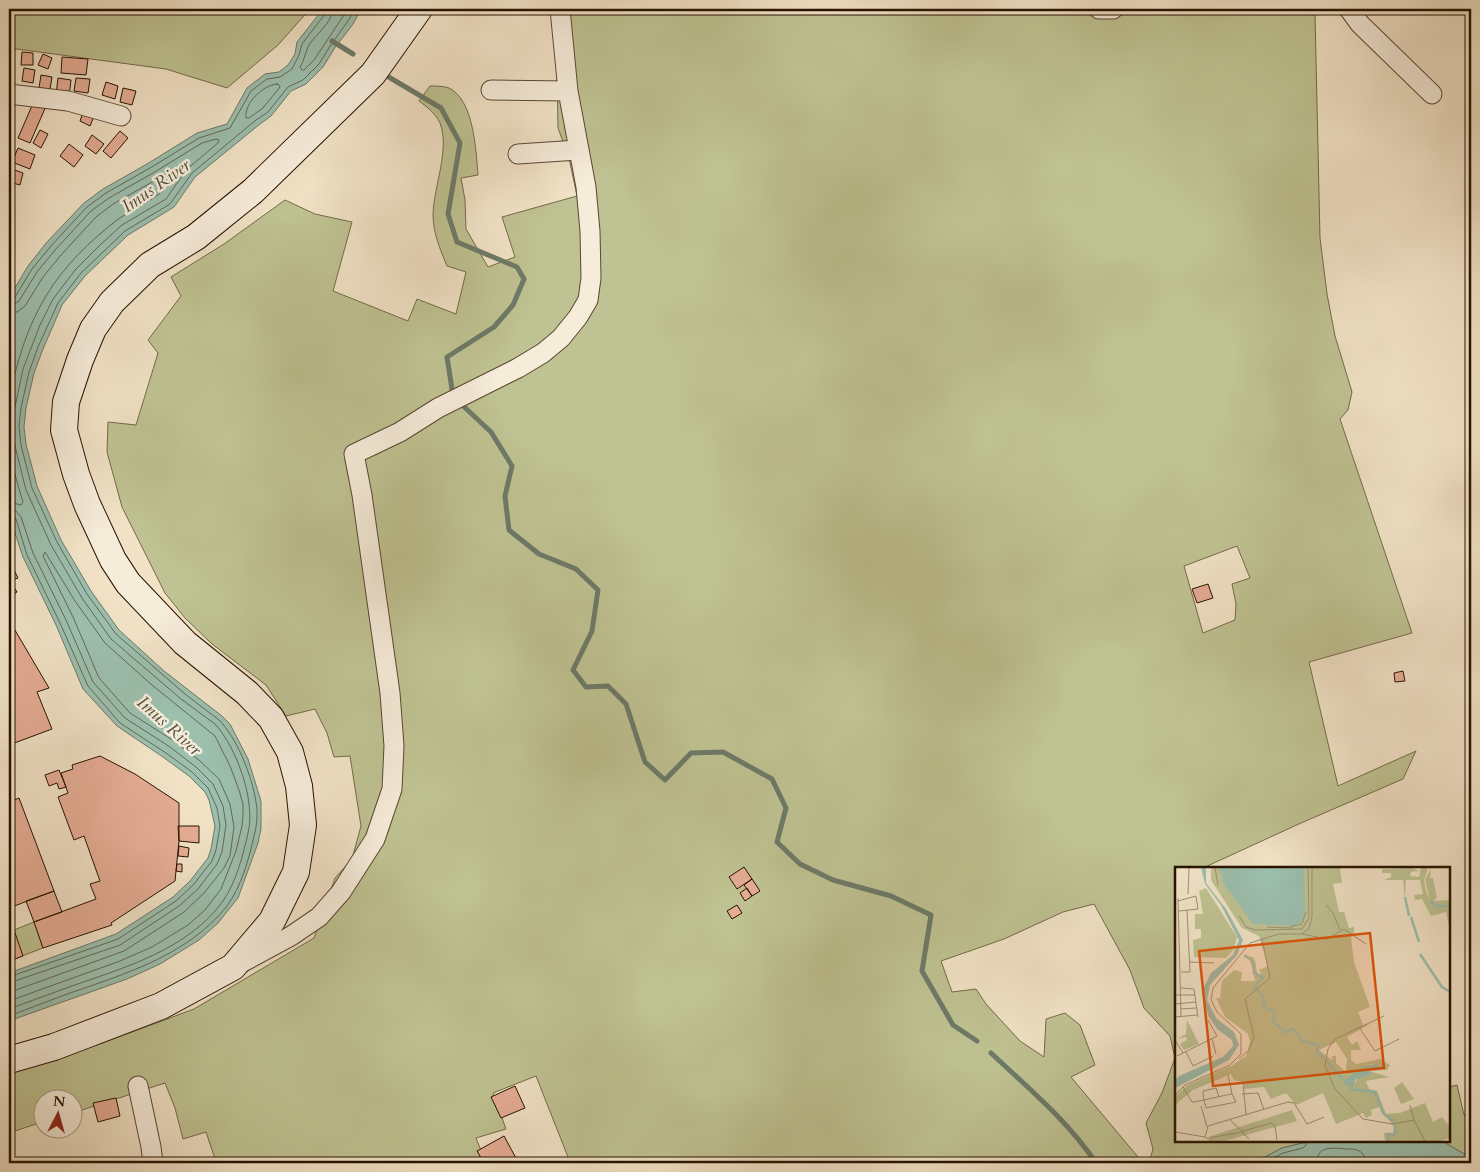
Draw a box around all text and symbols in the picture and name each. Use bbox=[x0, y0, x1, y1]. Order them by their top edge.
water label: Imus River bbox=[117, 153, 196, 219]
water label: Imus River bbox=[131, 690, 207, 762]
inset map bbox=[1175, 867, 1450, 1142]
north arrow bbox=[32, 1090, 82, 1140]
text: N bbox=[52, 1091, 66, 1112]

